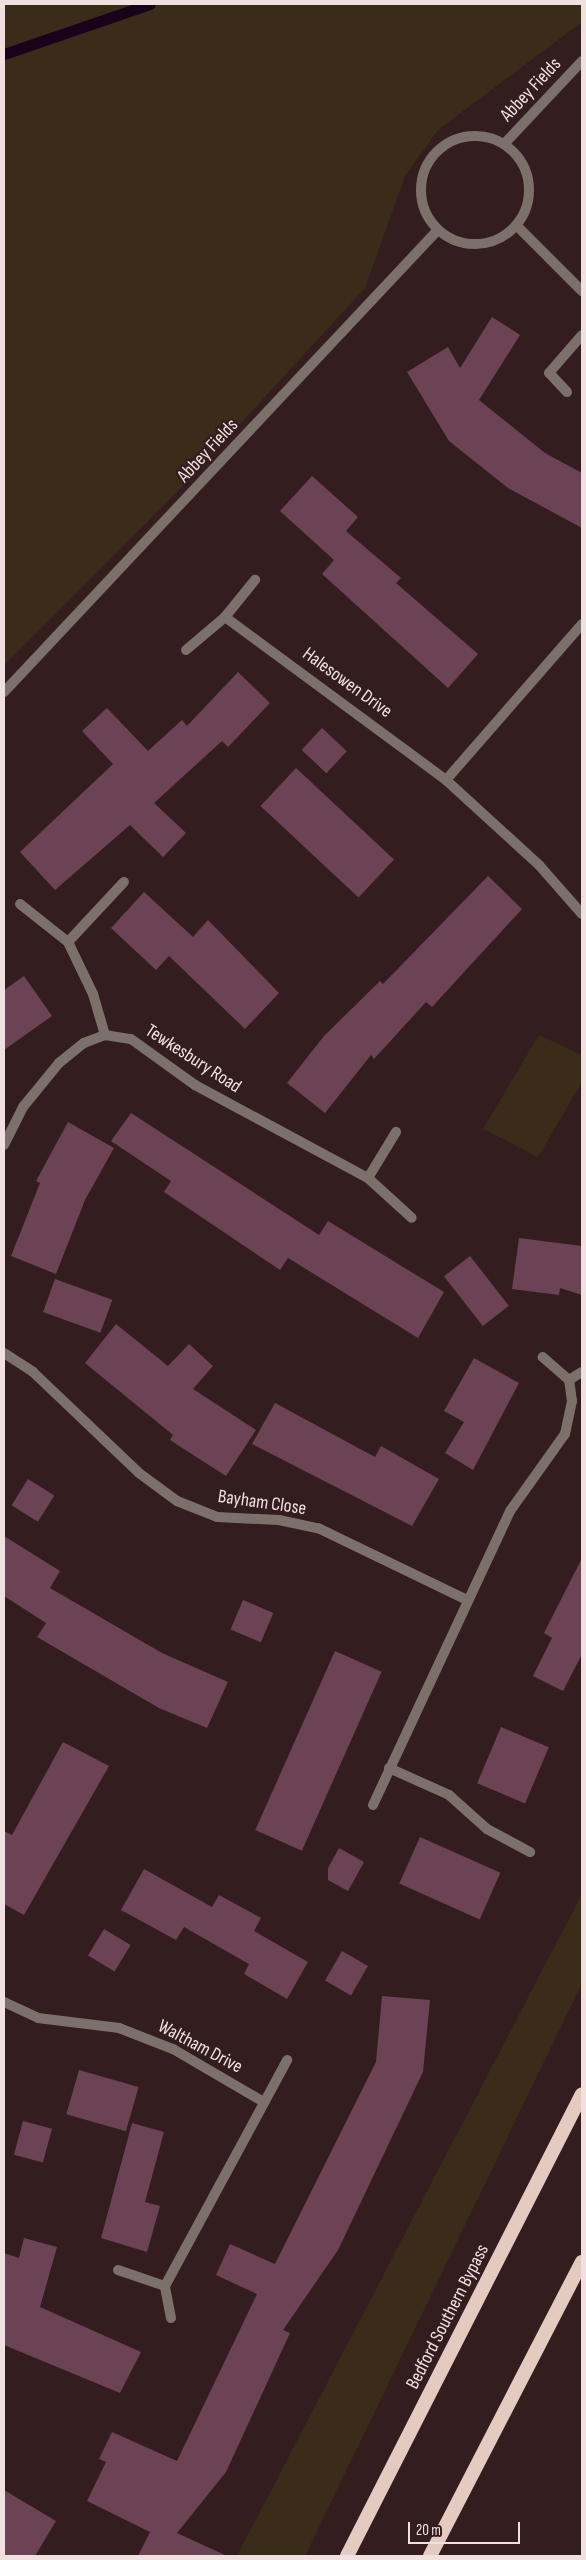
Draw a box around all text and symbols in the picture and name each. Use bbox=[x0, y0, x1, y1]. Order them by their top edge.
street label: Abbey Fields bbox=[496, 53, 566, 127]
street label: Abbey Fields bbox=[173, 414, 243, 488]
street label: Halesowen Drive bbox=[298, 643, 396, 723]
street label: Tewkesbury Road bbox=[141, 1020, 245, 1098]
street label: Bayham Close bbox=[216, 1486, 308, 1520]
street label: Waltham Drive bbox=[154, 2015, 246, 2079]
street label: Bedford Southern Bypass bbox=[402, 2241, 494, 2393]
scale bar bbox=[411, 2512, 524, 2544]
text: 20 m bbox=[416, 2521, 441, 2540]

